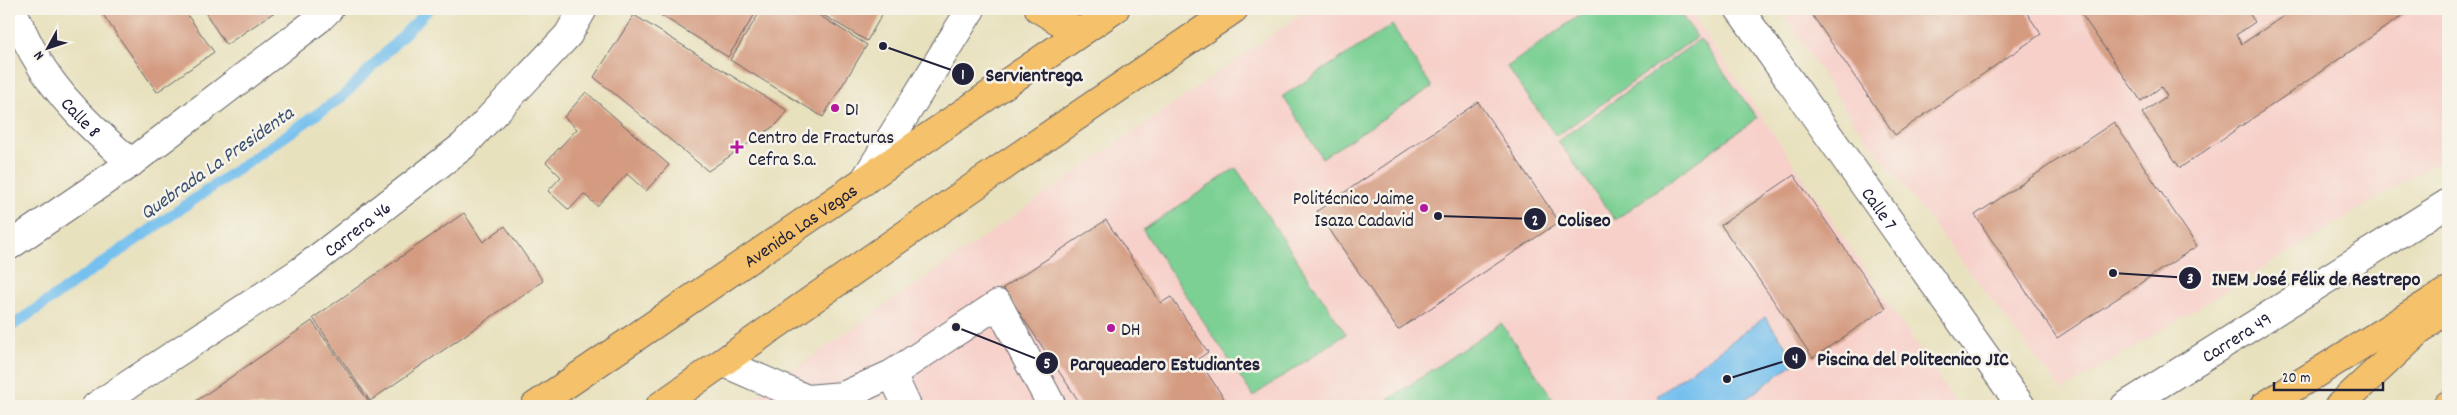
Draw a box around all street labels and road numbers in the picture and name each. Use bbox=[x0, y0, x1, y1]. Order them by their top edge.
street label: Calle 8 bbox=[53, 92, 105, 146]
street label: Avenida Las Vegas bbox=[739, 179, 864, 276]
street label: Calle 7 bbox=[1853, 183, 1902, 237]
street label: Carrera 46 bbox=[320, 196, 398, 265]
street label: Carrera 49 bbox=[2198, 307, 2278, 371]

